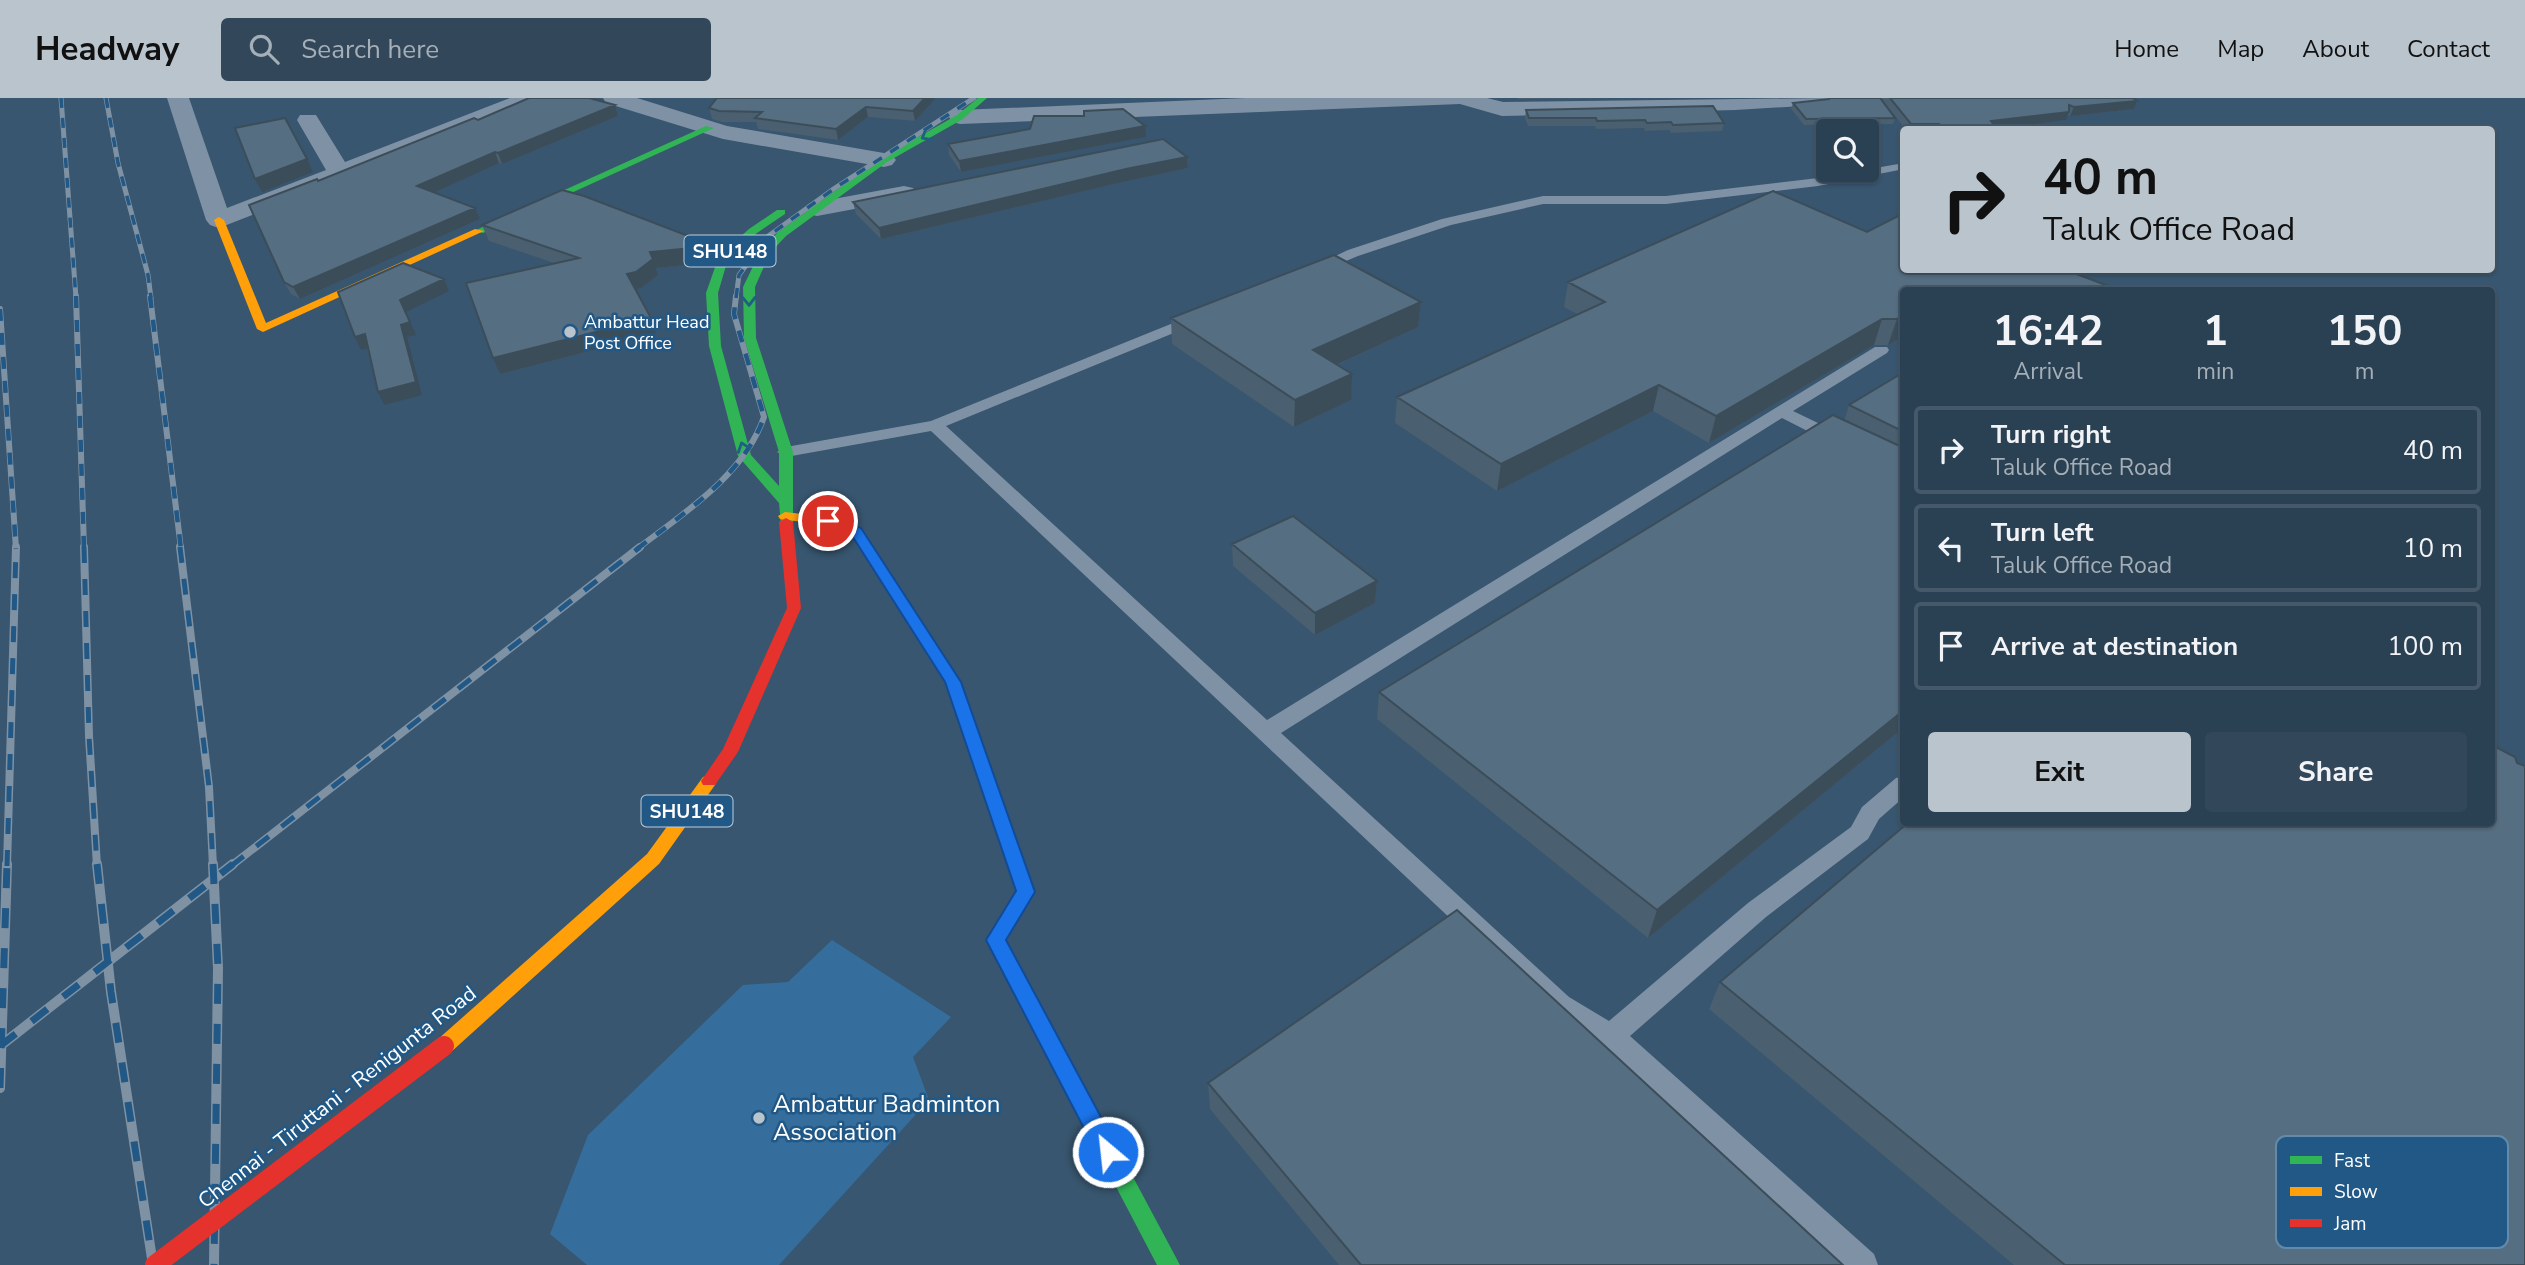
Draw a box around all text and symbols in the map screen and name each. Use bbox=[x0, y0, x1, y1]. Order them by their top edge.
search box bbox=[221, 18, 711, 81]
text: Headway bbox=[35, 27, 179, 72]
icon: search bbox=[245, 30, 283, 68]
text: Search here bbox=[301, 32, 439, 67]
text: Home bbox=[2114, 33, 2179, 65]
text: Map bbox=[2217, 33, 2264, 65]
text: About bbox=[2302, 33, 2369, 65]
text: Contact bbox=[2407, 33, 2490, 65]
map controls bbox=[1816, 119, 1879, 182]
button: search bbox=[1816, 119, 1879, 182]
one-way arrow bbox=[921, 128, 934, 141]
text: 40 m bbox=[2043, 144, 2158, 211]
icon: right bbox=[1928, 154, 2019, 245]
text: Taluk Office Road bbox=[2043, 208, 2295, 251]
road number: SHU148 bbox=[684, 236, 776, 266]
one-way arrow bbox=[742, 296, 757, 307]
text: 16:42 bbox=[1993, 303, 2104, 360]
text: 1 bbox=[2203, 303, 2228, 360]
text: 150 bbox=[2327, 303, 2402, 360]
place label: Ambattur Head Post Office bbox=[584, 310, 709, 355]
marker: Ambattur Head Post Office bbox=[562, 324, 578, 340]
text: Arrival bbox=[2014, 356, 2083, 387]
text: min bbox=[2196, 356, 2234, 387]
text: m bbox=[2355, 356, 2375, 387]
text: Turn right bbox=[1991, 417, 2110, 452]
icon: right bbox=[1932, 431, 1970, 469]
text: 40 m bbox=[2403, 433, 2463, 468]
one-way arrow bbox=[737, 441, 751, 454]
text: Taluk Office Road bbox=[1991, 452, 2172, 483]
pin bbox=[798, 491, 858, 551]
icon: arrive bbox=[809, 502, 847, 540]
text: Turn left bbox=[1991, 515, 2094, 550]
icon: left bbox=[1932, 529, 1970, 567]
text: 10 m bbox=[2403, 531, 2463, 566]
text: Taluk Office Road bbox=[1991, 550, 2172, 581]
icon: arrive bbox=[1932, 627, 1970, 665]
text: Arrive at destination bbox=[1991, 629, 2238, 664]
text: 100 m bbox=[2387, 629, 2463, 664]
button: Exit bbox=[1928, 732, 2191, 812]
button: Share bbox=[2205, 732, 2467, 812]
road number: SHU148 bbox=[642, 796, 732, 826]
street label: Chennai - Tiruttani - Renigunta Road bbox=[192, 979, 482, 1215]
place label: Ambattur Badminton Association bbox=[773, 1088, 1000, 1148]
marker: Ambattur Badminton Association bbox=[751, 1110, 767, 1126]
position arrow bbox=[1071, 1115, 1145, 1189]
legend bbox=[2276, 1136, 2508, 1248]
text: Fast bbox=[2334, 1148, 2370, 1174]
text: Slow bbox=[2334, 1179, 2378, 1205]
text: Jam bbox=[2333, 1211, 2367, 1237]

